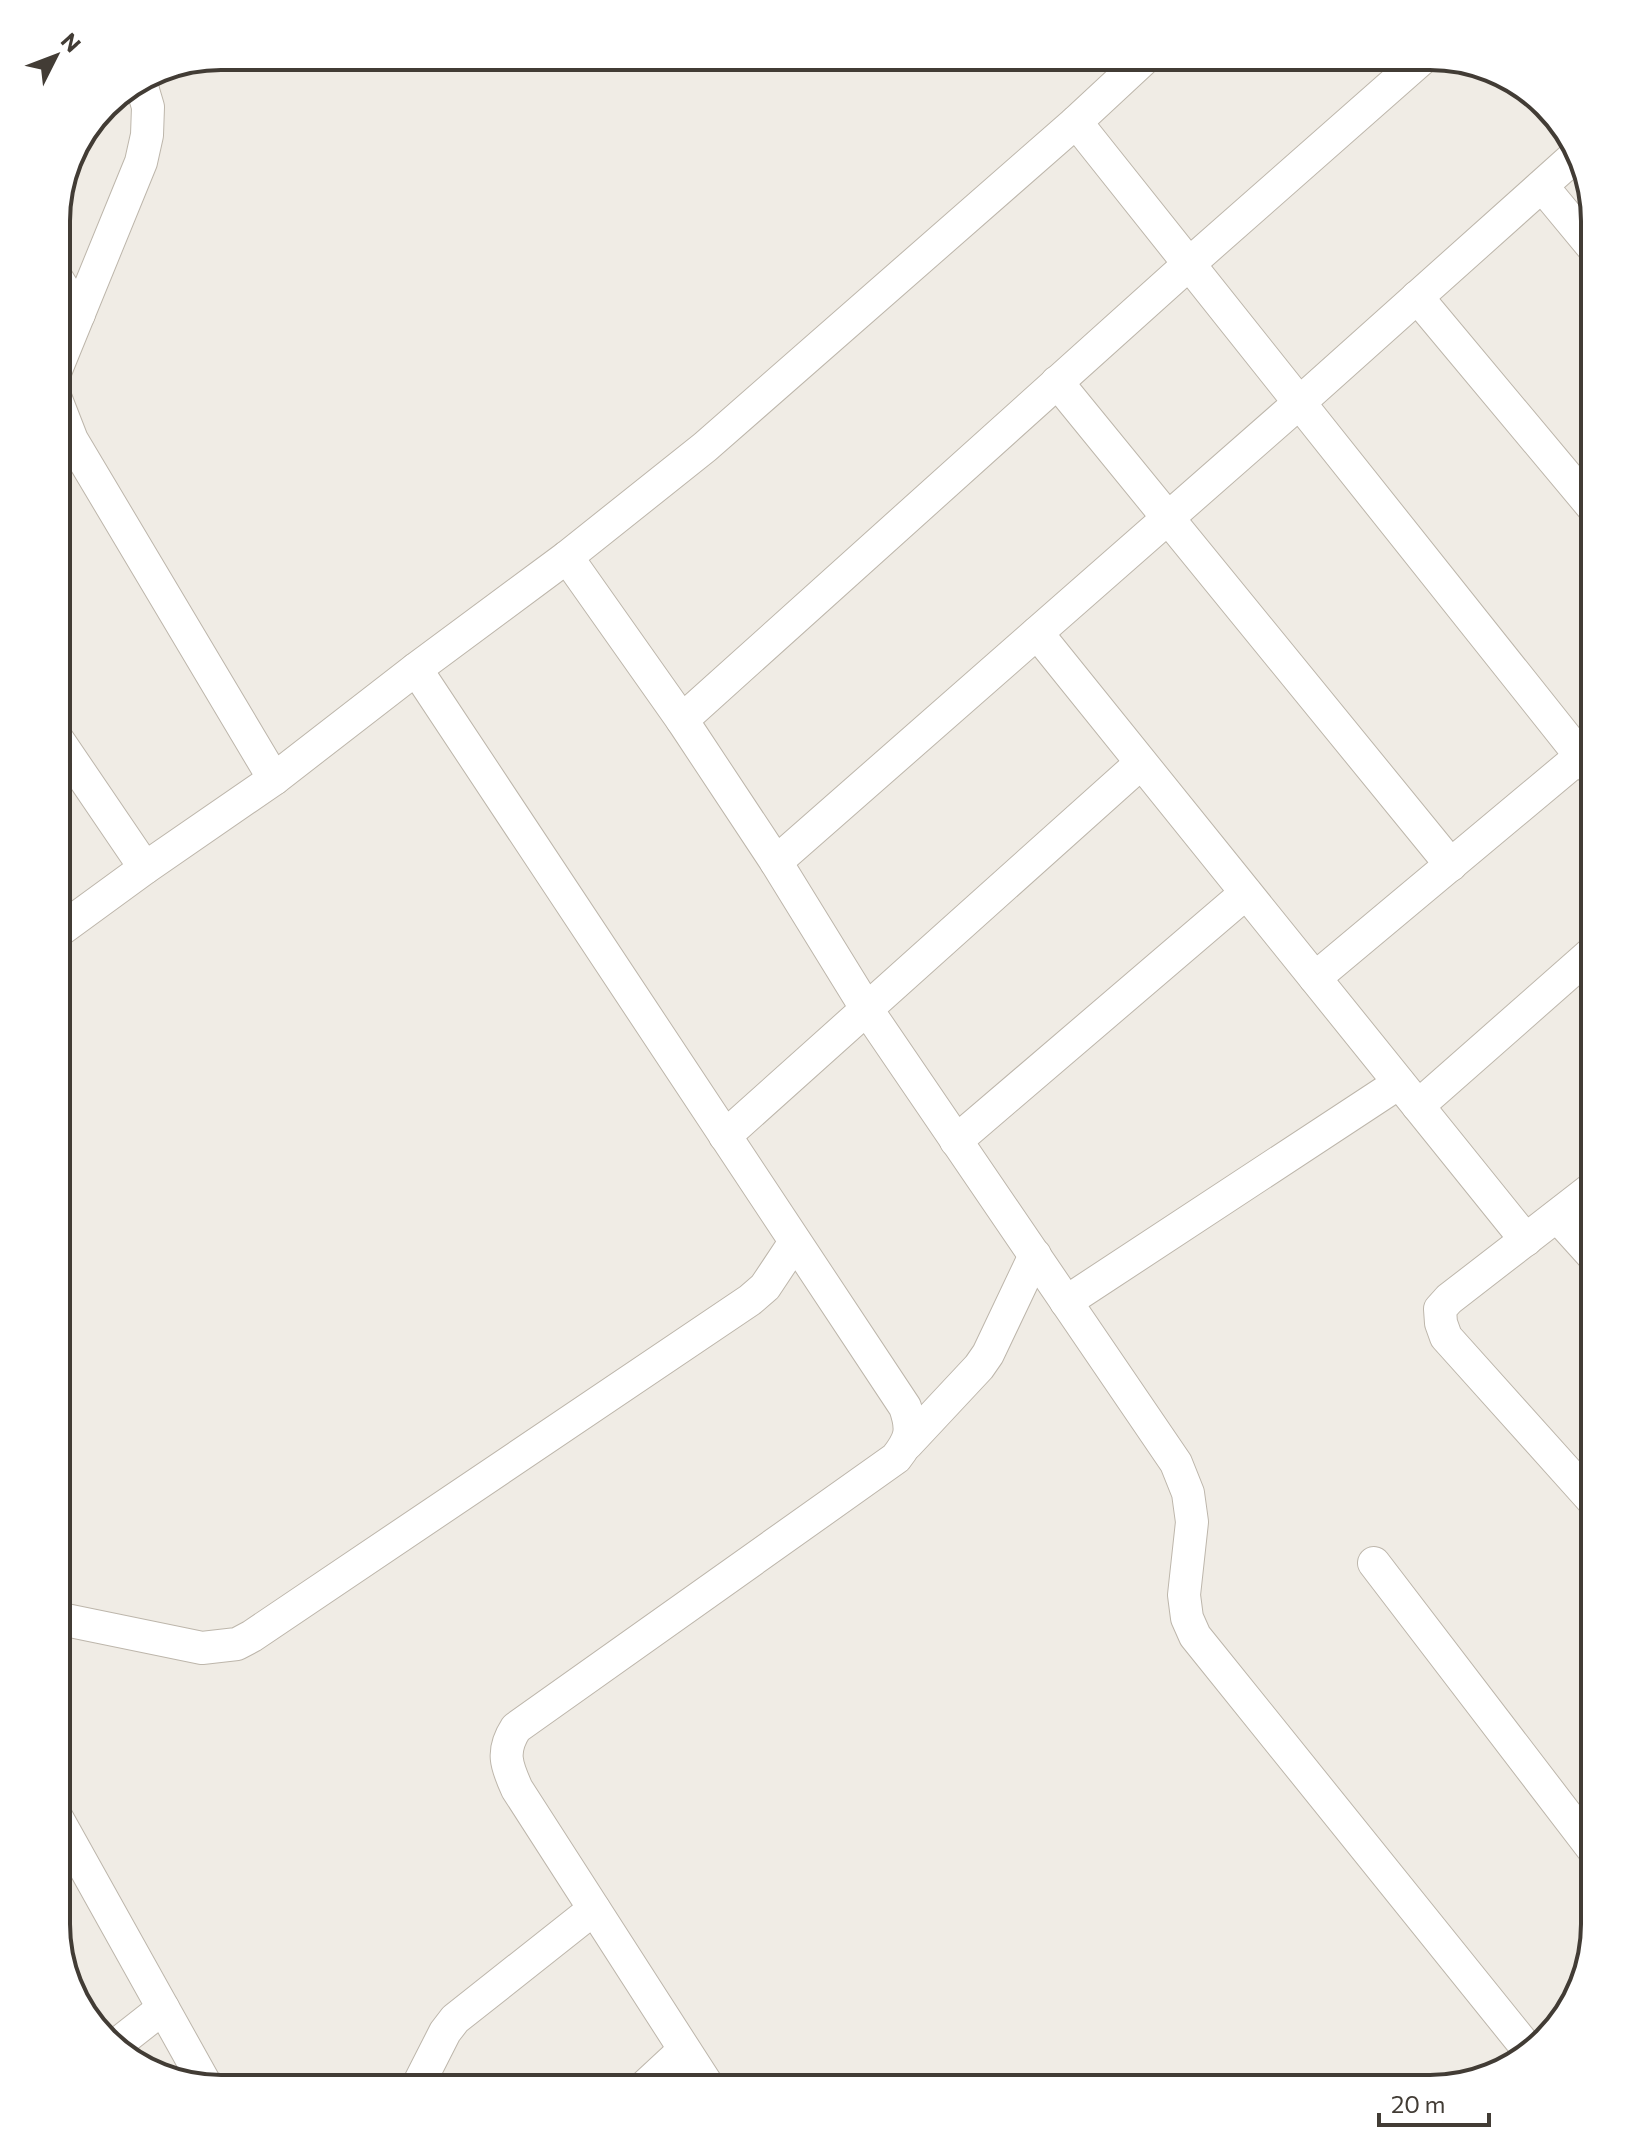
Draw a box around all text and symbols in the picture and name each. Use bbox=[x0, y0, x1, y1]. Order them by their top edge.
north arrow bbox=[16, 16, 96, 96]
text: N bbox=[56, 27, 87, 57]
scale bar bbox=[1379, 2077, 1489, 2127]
text: 20 m bbox=[1391, 2089, 1445, 2118]

